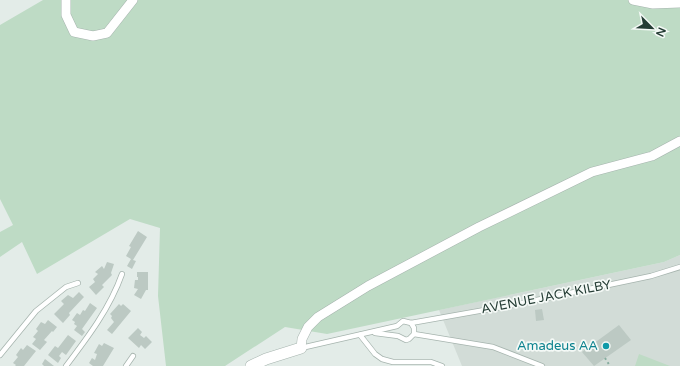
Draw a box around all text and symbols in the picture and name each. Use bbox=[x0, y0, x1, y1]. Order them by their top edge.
north arrow bbox=[632, 8, 672, 48]
text: N bbox=[653, 25, 668, 39]
street label: AVENUE JACK KILBY bbox=[480, 277, 612, 317]
place label: Amadeus AA bbox=[517, 338, 598, 354]
marker: Amadeus AA bbox=[601, 341, 611, 351]

